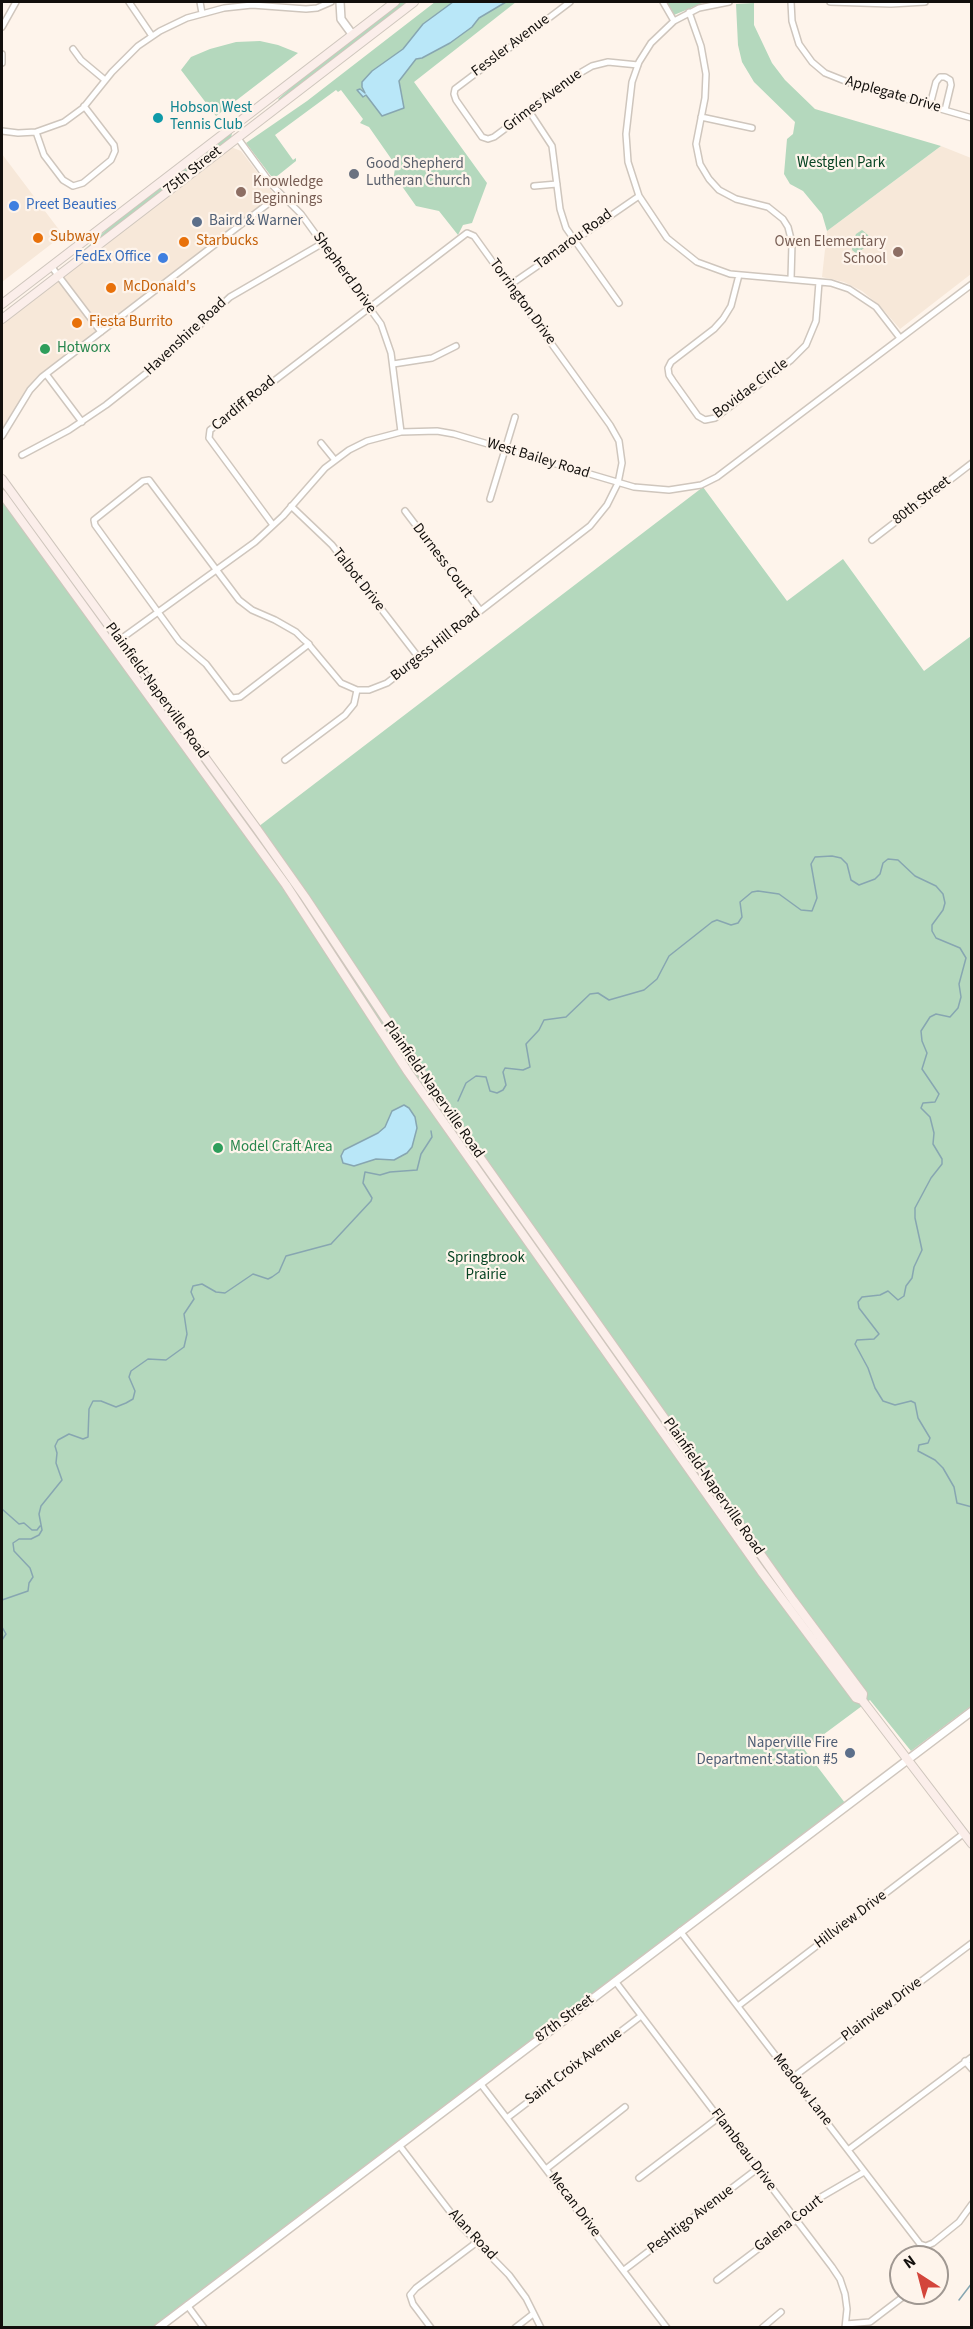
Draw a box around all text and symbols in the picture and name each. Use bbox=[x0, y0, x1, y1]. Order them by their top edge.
street label: Fessler Avenue bbox=[468, 11, 554, 81]
street label: Grimes Avenue bbox=[500, 66, 586, 136]
street label: Applegate Drive bbox=[843, 73, 943, 117]
place label: Hobson West Tennis Club bbox=[170, 100, 252, 135]
marker: Hobson West Tennis Club bbox=[151, 111, 165, 125]
street label: 75th Street bbox=[160, 143, 226, 199]
park label: Westglen Park bbox=[797, 155, 885, 173]
place label: Good Shepherd Lutheran Church bbox=[366, 156, 471, 191]
marker: Good Shepherd Lutheran Church bbox=[347, 167, 361, 181]
place label: Knowledge Beginnings bbox=[253, 174, 323, 209]
marker: Knowledge Beginnings bbox=[234, 185, 248, 199]
place label: Preet Beauties bbox=[26, 197, 117, 215]
marker: Preet Beauties bbox=[7, 199, 21, 213]
street label: Tamarou Road bbox=[532, 206, 616, 274]
place label: Baird & Warner bbox=[209, 213, 303, 231]
marker: Baird & Warner bbox=[190, 215, 204, 229]
place label: Subway bbox=[50, 229, 100, 247]
street label: Shepherd Drive bbox=[308, 229, 380, 317]
marker: Subway bbox=[31, 231, 45, 245]
place label: Starbucks bbox=[196, 233, 258, 251]
place label: Owen Elementary School bbox=[775, 234, 886, 269]
marker: Starbucks bbox=[177, 235, 191, 249]
marker: Owen Elementary School bbox=[891, 245, 905, 259]
place label: FedEx Office bbox=[75, 249, 151, 267]
marker: FedEx Office bbox=[156, 251, 170, 265]
street label: Torrington Drive bbox=[485, 256, 559, 348]
place label: McDonald's bbox=[123, 279, 196, 297]
marker: McDonald's bbox=[104, 281, 118, 295]
street label: Havenshire Road bbox=[141, 294, 231, 380]
place label: Fiesta Burrito bbox=[89, 314, 173, 332]
marker: Fiesta Burrito bbox=[70, 316, 84, 330]
place label: Hotworx bbox=[57, 340, 110, 358]
marker: Hotworx bbox=[38, 342, 52, 356]
street label: Bovidae Circle bbox=[710, 355, 792, 423]
street label: Cardiff Road bbox=[208, 373, 280, 435]
street label: West Bailey Road bbox=[484, 435, 592, 483]
street label: 80th Street bbox=[889, 473, 955, 529]
street label: Durness Court bbox=[408, 520, 476, 602]
street label: Talbot Drive bbox=[328, 545, 388, 615]
street label: Burgess Hill Road bbox=[388, 604, 484, 686]
street label: Plainfield-Naperville Road bbox=[101, 619, 211, 763]
street label: Plainfield-Naperville Road bbox=[379, 1018, 487, 1162]
place label: Model Craft Area bbox=[230, 1139, 333, 1157]
marker: Model Craft Area bbox=[211, 1141, 225, 1155]
park label: Springbrook Prairie bbox=[447, 1250, 525, 1285]
street label: Plainfield-Naperville Road bbox=[659, 1415, 767, 1559]
place label: Naperville Fire Department Station #5 bbox=[696, 1735, 838, 1770]
marker: Naperville Fire Department Station #5 bbox=[843, 1746, 857, 1760]
street label: Hillview Drive bbox=[811, 1887, 891, 1953]
street label: Plainview Drive bbox=[838, 1974, 926, 2046]
street label: 87th Street bbox=[532, 1991, 598, 2047]
street label: Saint Croix Avenue bbox=[522, 2025, 626, 2109]
street label: Meadow Lane bbox=[768, 2050, 836, 2130]
street label: Flambeau Drive bbox=[706, 2105, 780, 2195]
street label: Mecan Drive bbox=[544, 2169, 604, 2241]
street label: Peshtigo Avenue bbox=[644, 2182, 738, 2258]
street label: Galena Court bbox=[751, 2192, 827, 2256]
street label: Alan Road bbox=[444, 2206, 500, 2264]
north arrow bbox=[889, 2245, 949, 2305]
text: N bbox=[899, 2250, 920, 2274]

